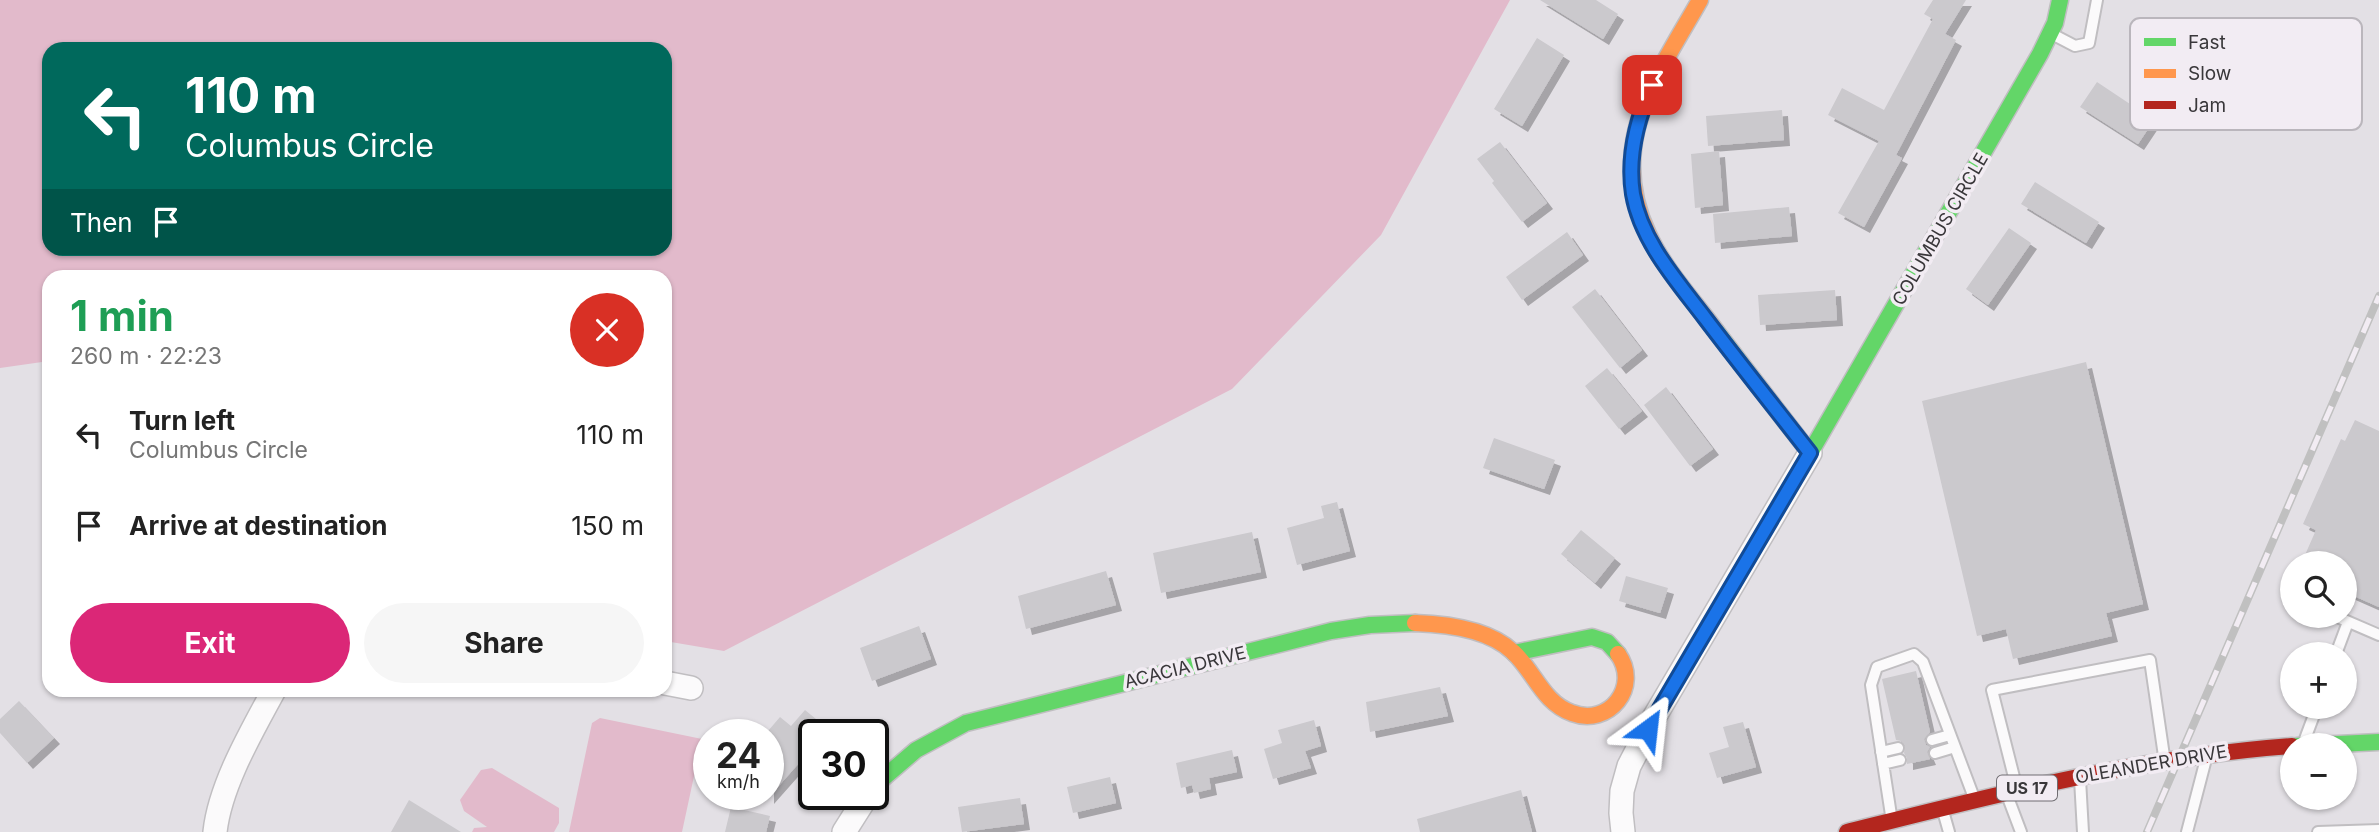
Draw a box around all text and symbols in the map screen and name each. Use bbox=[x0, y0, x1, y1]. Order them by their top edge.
legend bbox=[2130, 18, 2362, 130]
text: Fast bbox=[2188, 31, 2226, 54]
pin bbox=[1622, 55, 1682, 115]
text: Slow bbox=[2188, 62, 2231, 85]
text: 110 m bbox=[185, 66, 317, 125]
icon: arrive bbox=[1633, 66, 1671, 104]
icon: left bbox=[70, 70, 161, 161]
text: Jam bbox=[2188, 94, 2226, 117]
text: Columbus Circle bbox=[185, 126, 434, 165]
street label: COLUMBUS CIRCLE bbox=[1888, 149, 1992, 309]
icon: arrive bbox=[147, 203, 185, 241]
text: Then bbox=[70, 207, 133, 238]
text: 1 min bbox=[70, 290, 174, 341]
button: close bbox=[570, 293, 644, 367]
text: 260 m · 22:23 bbox=[70, 342, 222, 370]
text: Turn left bbox=[129, 405, 235, 436]
icon: left bbox=[70, 416, 108, 454]
text: 110 m bbox=[576, 419, 644, 450]
text: Columbus Circle bbox=[129, 436, 308, 464]
icon: arrive bbox=[70, 507, 108, 545]
text: Arrive at destination bbox=[129, 510, 388, 541]
text: 150 m bbox=[571, 510, 644, 541]
map controls bbox=[2280, 551, 2357, 810]
button: search bbox=[2280, 551, 2357, 628]
button: Exit bbox=[70, 603, 350, 683]
button: Share bbox=[364, 603, 644, 683]
street label: ACACIA DRIVE bbox=[1122, 642, 1248, 692]
button: + bbox=[2280, 642, 2357, 719]
position arrow bbox=[1611, 692, 1685, 766]
speed limit sign: 30 bbox=[798, 719, 889, 810]
button: − bbox=[2280, 733, 2357, 810]
text: 24 bbox=[716, 734, 761, 776]
street label: OLEANDER DRIVE bbox=[2073, 740, 2229, 788]
text: km/h bbox=[717, 771, 760, 792]
road number: US 17 bbox=[1997, 776, 2057, 800]

